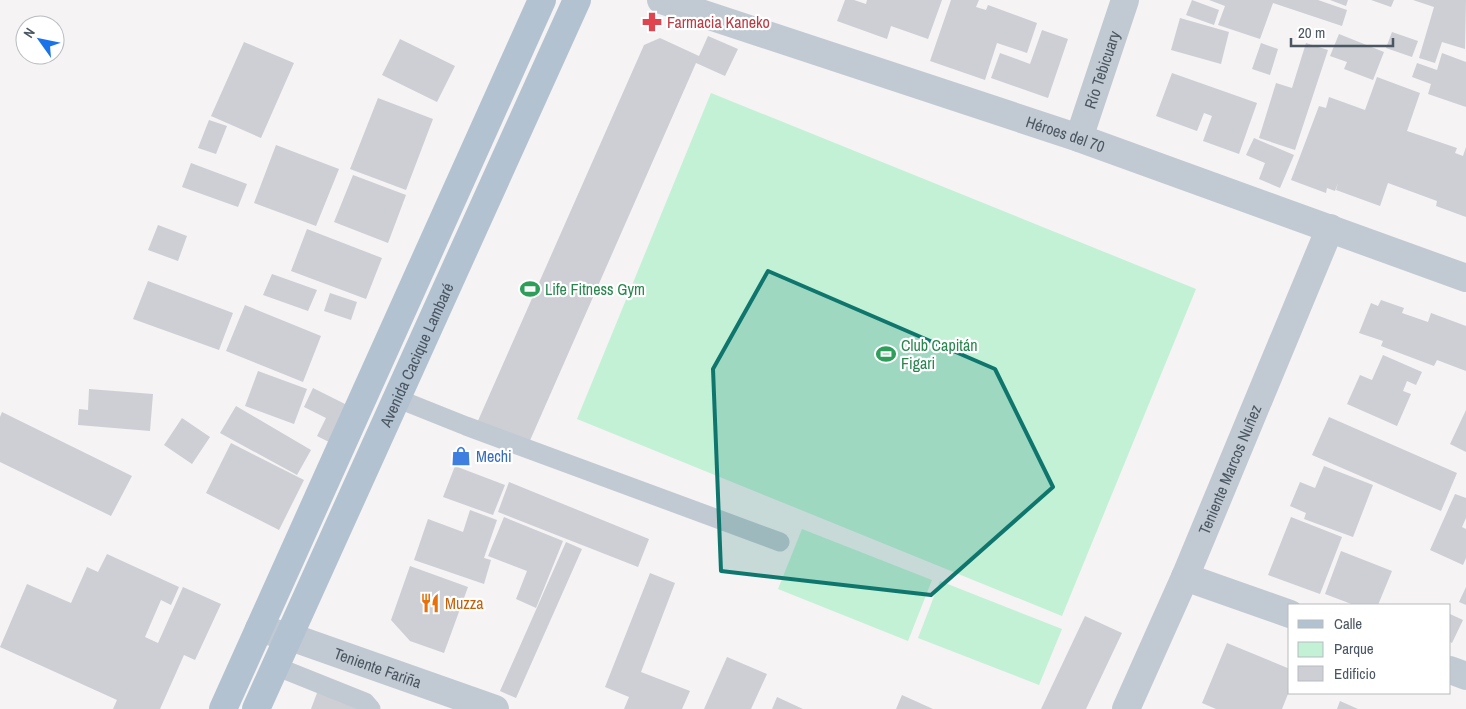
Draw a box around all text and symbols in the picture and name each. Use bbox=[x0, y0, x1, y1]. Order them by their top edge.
pharmacy icon: Farmacia Kaneko bbox=[641, 11, 663, 33]
place label: Farmacia Kaneko bbox=[667, 11, 770, 33]
north arrow bbox=[15, 15, 65, 65]
scale bar bbox=[1291, 15, 1394, 47]
text: 20 m bbox=[1298, 22, 1325, 43]
text: N bbox=[19, 25, 39, 41]
street label: Río Tebicuary bbox=[1079, 27, 1125, 111]
street label: Héroes del 70 bbox=[1023, 110, 1108, 157]
sports icon: Life Fitness Gym bbox=[519, 278, 541, 300]
place label: Life Fitness Gym bbox=[545, 278, 645, 300]
street label: Avenida Cacique Lambaré bbox=[374, 279, 459, 431]
place label: Club Capitán Figari bbox=[901, 334, 978, 374]
sports icon: Club Capitán Figari bbox=[875, 343, 897, 365]
street label: Teniente Marcos Nuñez bbox=[1193, 401, 1267, 538]
shop icon: Mechi bbox=[450, 445, 472, 467]
place label: Mechi bbox=[476, 445, 512, 467]
restaurant icon: Muzza bbox=[419, 592, 441, 614]
place label: Muzza bbox=[445, 592, 484, 614]
legend bbox=[1288, 604, 1451, 694]
text: Calle bbox=[1334, 613, 1362, 634]
text: Parque bbox=[1334, 638, 1374, 659]
street label: Teniente Fariña bbox=[331, 642, 425, 693]
text: Edificio bbox=[1334, 663, 1376, 684]

